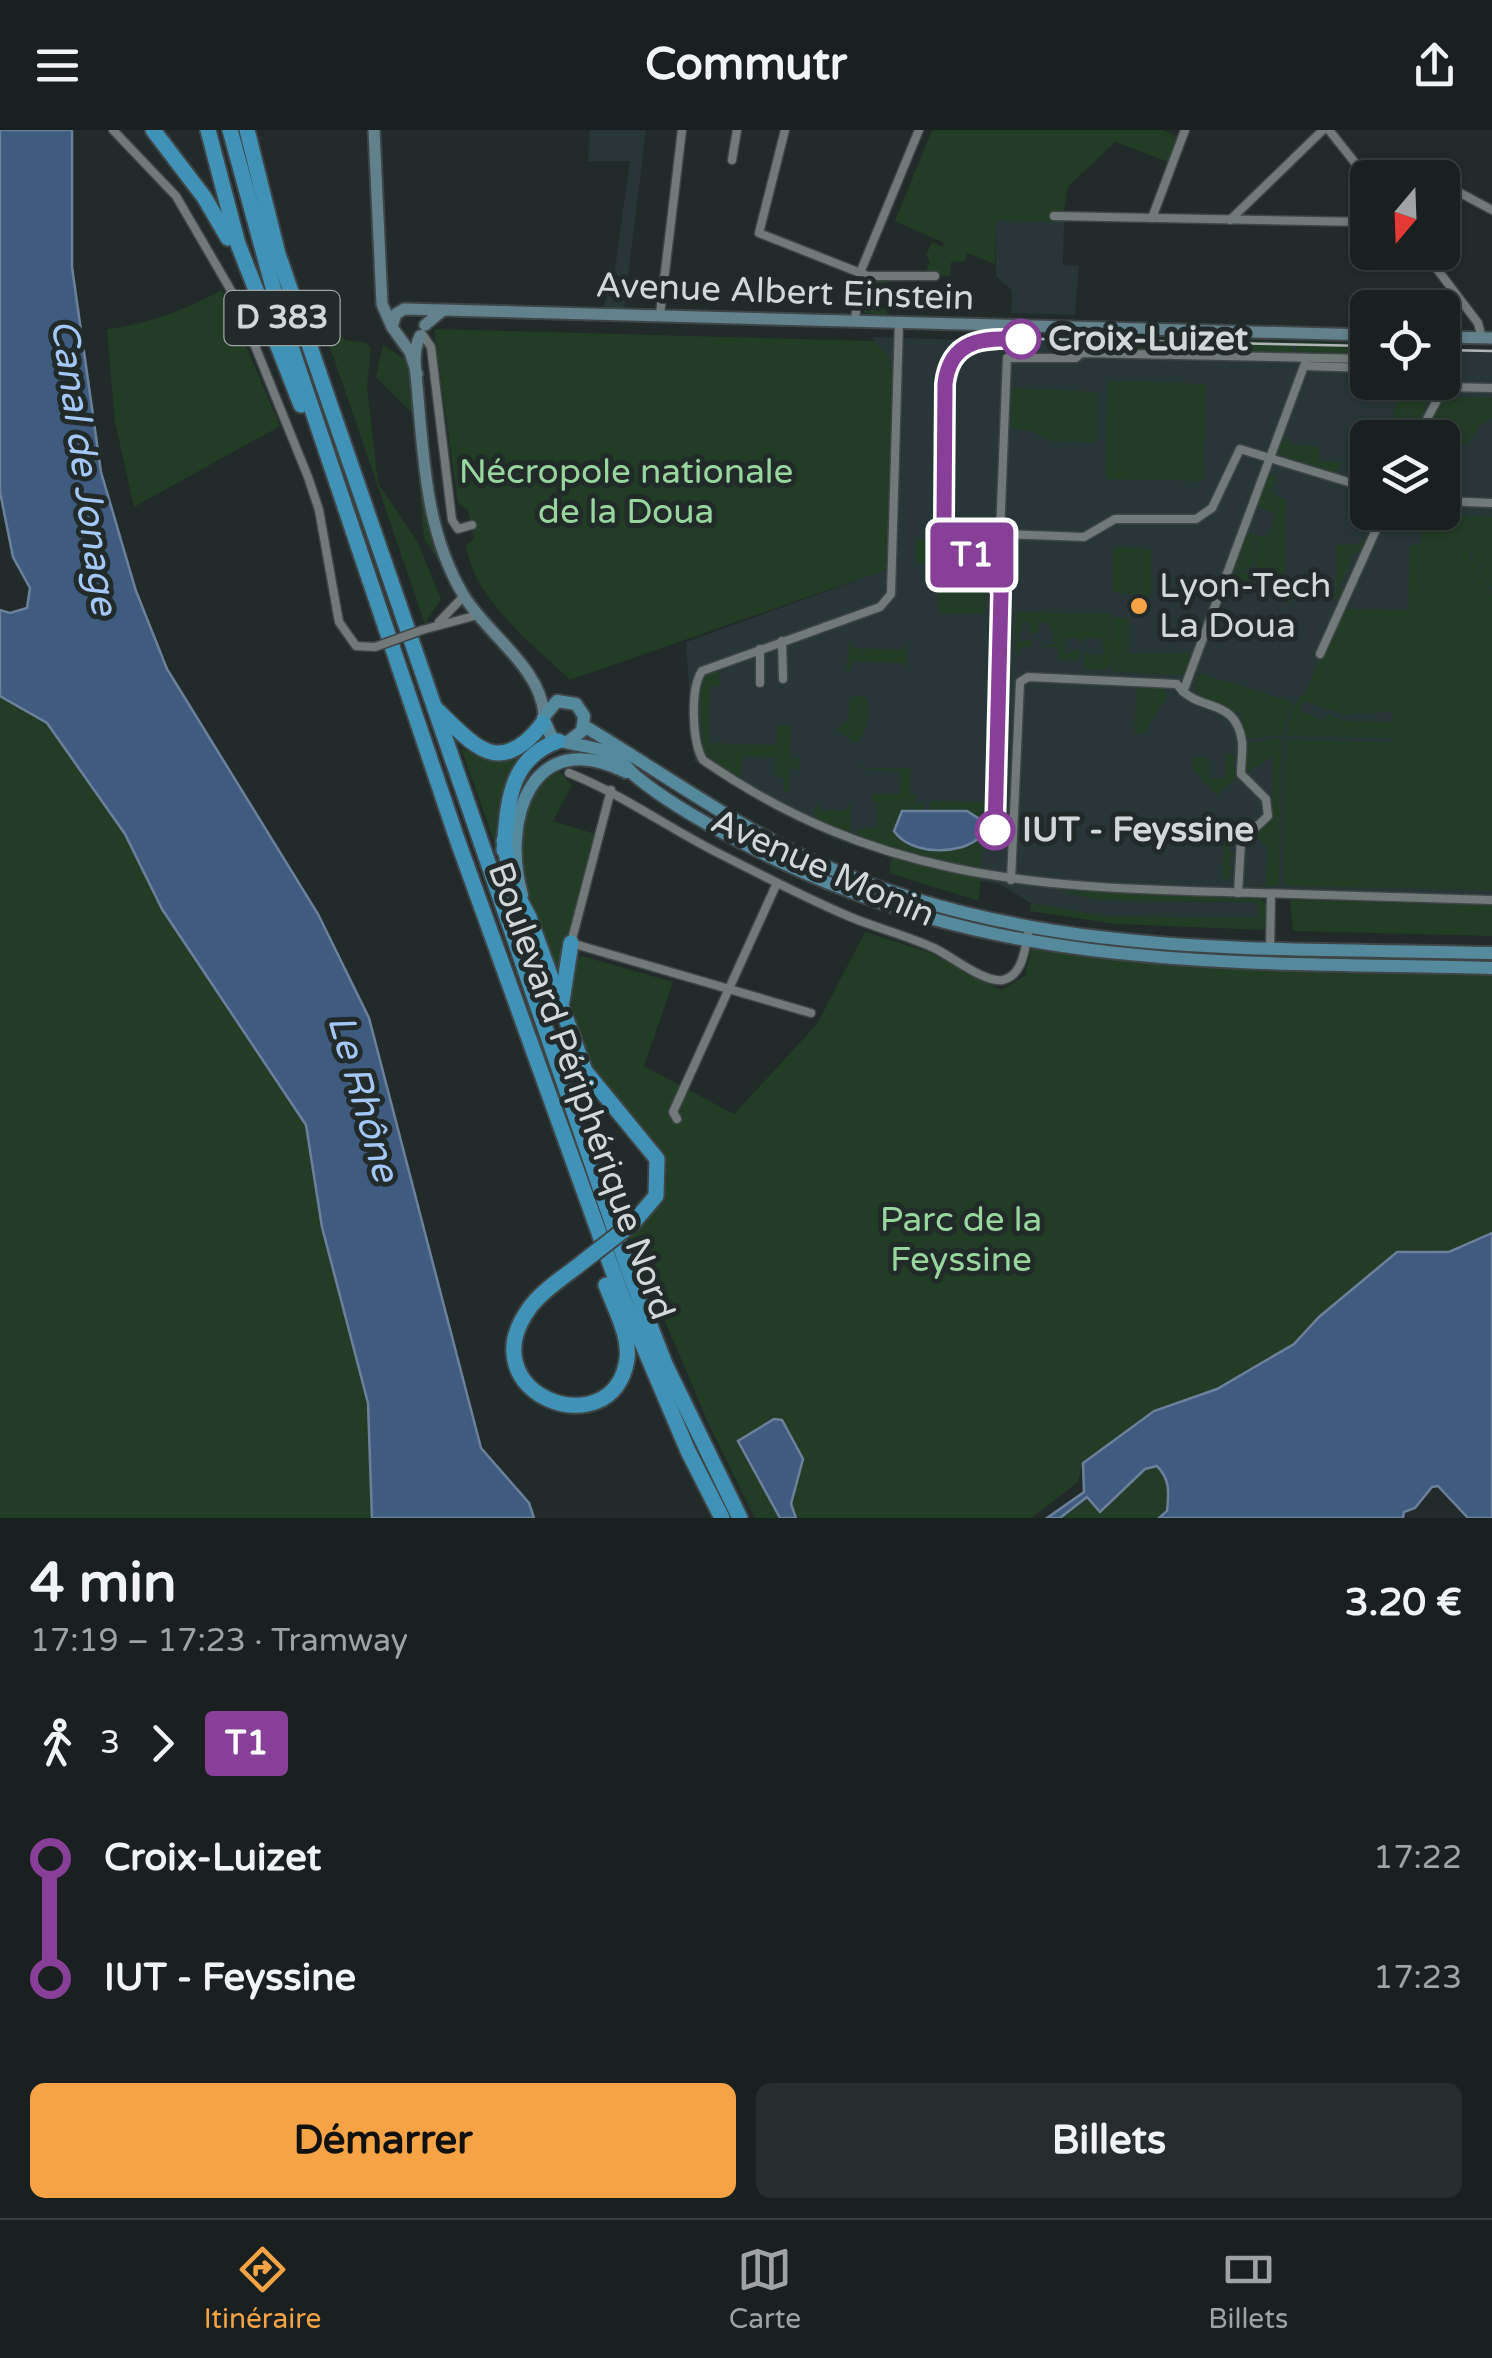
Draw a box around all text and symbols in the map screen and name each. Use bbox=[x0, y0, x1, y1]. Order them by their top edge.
icon: menu bbox=[30, 38, 85, 93]
text: Commutr bbox=[645, 38, 847, 92]
icon: share bbox=[1407, 38, 1462, 93]
north arrow bbox=[1350, 160, 1460, 270]
map controls bbox=[1350, 160, 1460, 530]
street label: Avenue Albert Einstein bbox=[595, 264, 975, 320]
button: locate bbox=[1350, 290, 1460, 400]
road number: D 383 bbox=[224, 291, 340, 345]
water label: Canal de Jonage bbox=[41, 316, 128, 620]
place label: Croix-Luizet bbox=[1048, 318, 1249, 360]
marker: Croix-Luizet bbox=[1002, 320, 1040, 358]
button: layers bbox=[1350, 420, 1460, 530]
park label: Nécropole nationale de la Doua bbox=[459, 451, 793, 533]
line badge: T1 bbox=[927, 522, 1017, 588]
text: T1 bbox=[950, 534, 994, 576]
place label: Lyon-Tech La Doua bbox=[1159, 565, 1331, 647]
marker: Lyon-Tech La Doua bbox=[1128, 595, 1150, 617]
street label: Avenue Monin bbox=[705, 800, 941, 936]
place label: IUT - Feyssine bbox=[1022, 809, 1254, 851]
marker: IUT - Feyssine bbox=[976, 811, 1014, 849]
street label: Boulevard Périphérique Nord bbox=[479, 857, 683, 1325]
water label: Le Rhône bbox=[317, 1009, 409, 1189]
park label: Parc de la Feyssine bbox=[880, 1199, 1042, 1281]
text: 4 min bbox=[30, 1551, 177, 1617]
text: 3.20 € bbox=[1345, 1580, 1462, 1626]
text: 17:19 – 17:23 · Tramway bbox=[30, 1622, 408, 1660]
icon: walk bbox=[30, 1716, 85, 1771]
icon: forward bbox=[135, 1716, 190, 1771]
text: T1 bbox=[225, 1722, 268, 1764]
text: 3 bbox=[100, 1724, 120, 1762]
text: Croix-Luizet bbox=[104, 1835, 321, 1881]
text: 17:22 bbox=[1373, 1839, 1462, 1877]
text: IUT - Feyssine bbox=[104, 1955, 356, 2001]
text: 17:23 bbox=[1373, 1959, 1462, 1997]
button: Démarrer bbox=[30, 2083, 736, 2198]
button: Billets bbox=[756, 2083, 1462, 2198]
tab: Itinéraire bbox=[204, 2242, 321, 2336]
tab: Carte bbox=[729, 2242, 801, 2336]
tab: Billets bbox=[1208, 2242, 1288, 2336]

